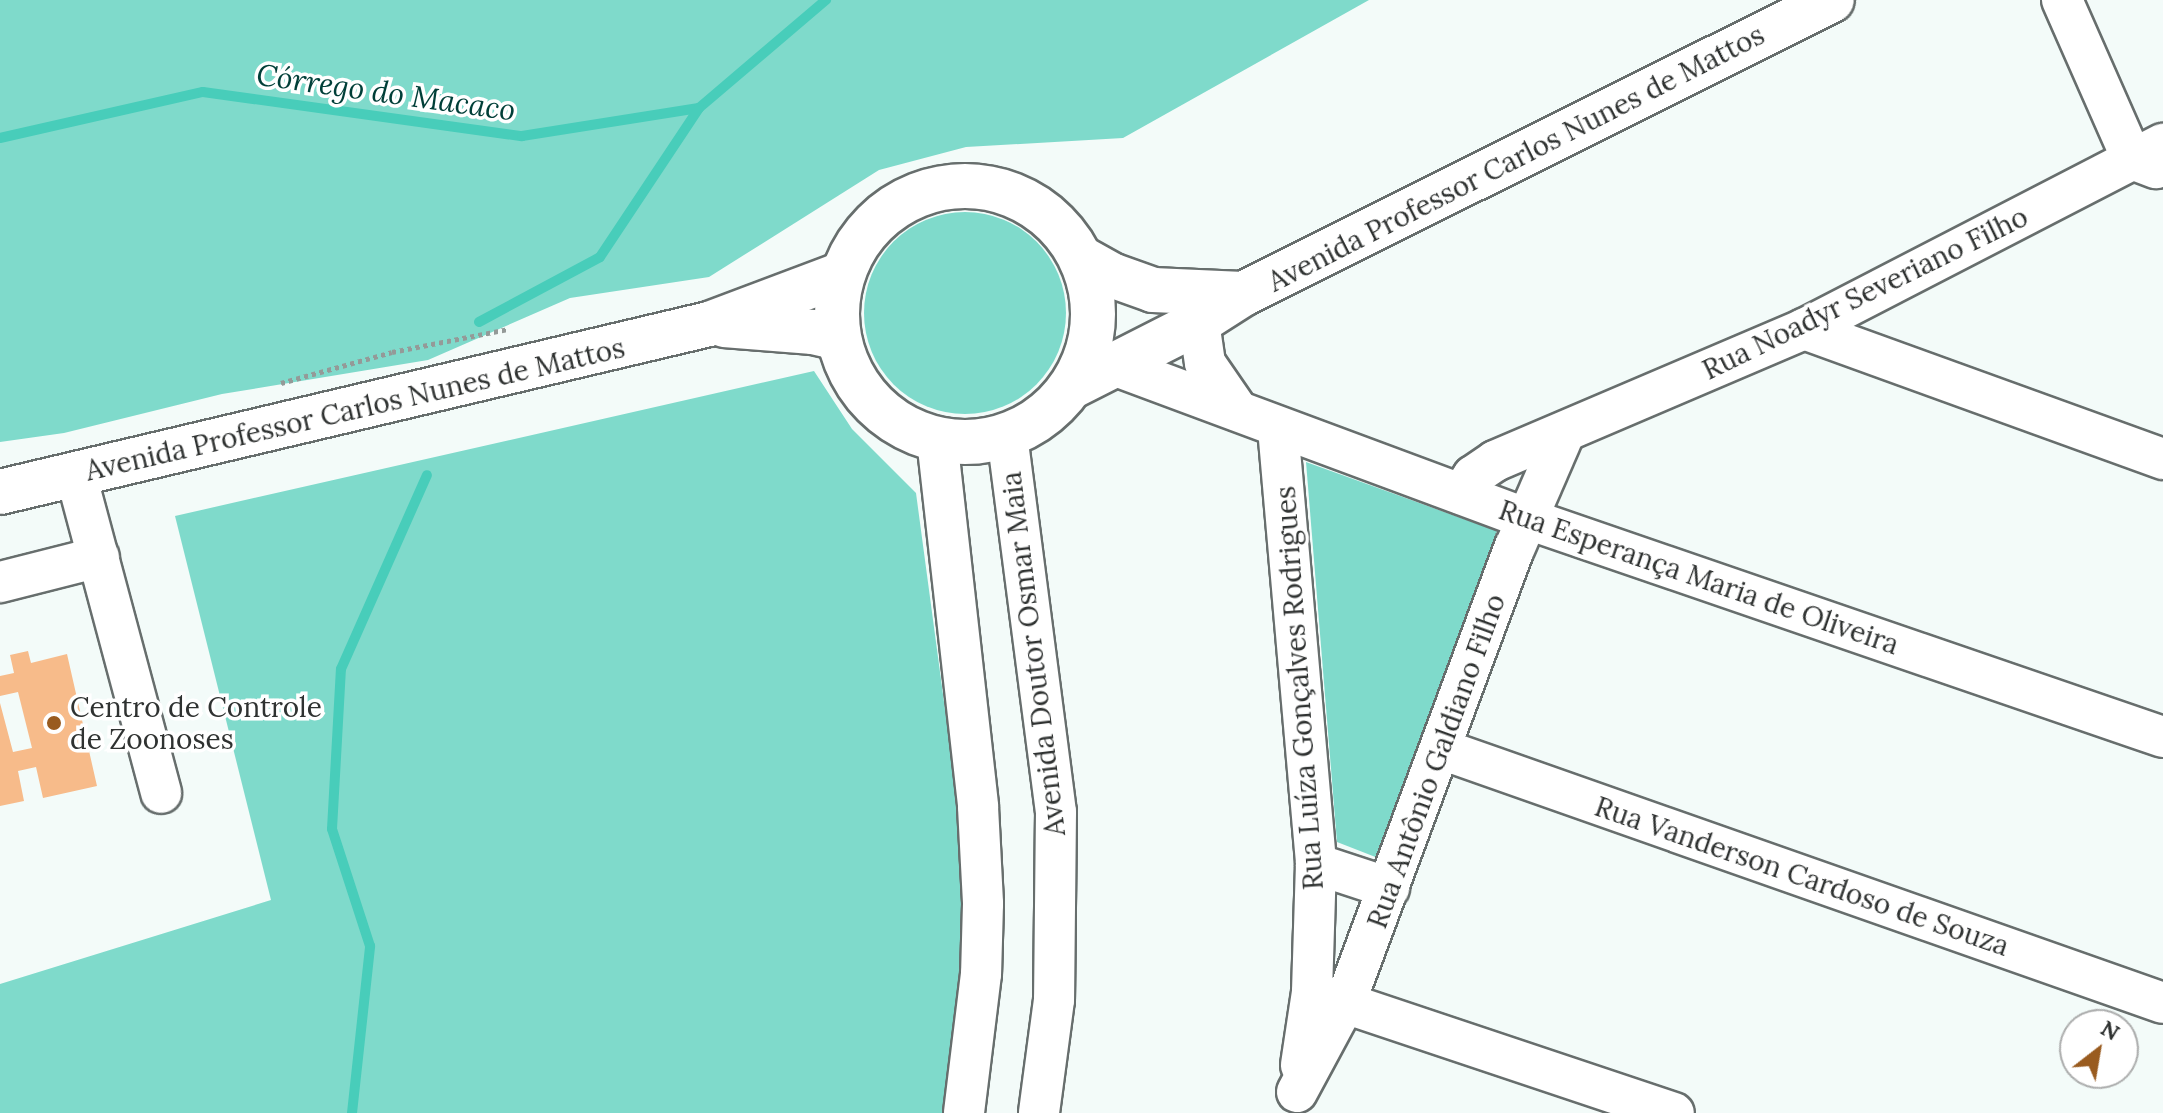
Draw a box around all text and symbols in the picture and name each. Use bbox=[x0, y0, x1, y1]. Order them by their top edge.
street label: Avenida Professor Carlos Nunes de Mattos bbox=[1262, 18, 1770, 298]
water label: Córrego do Macaco bbox=[254, 56, 518, 128]
street label: Rua Noadyr Severiano Filho bbox=[1697, 199, 2033, 387]
street label: Avenida Professor Carlos Nunes de Mattos bbox=[82, 330, 628, 488]
street label: Avenida Doutor Osmar Maia bbox=[994, 470, 1072, 838]
street label: Rua Luíza Gonçalves Rodrigues bbox=[1268, 485, 1330, 891]
street label: Rua Esperança Maria de Oliveira bbox=[1495, 493, 1903, 661]
street label: Rua Antônio Galdiano Filho bbox=[1360, 589, 1512, 933]
place label: Centro de Controle de Zoonoses bbox=[70, 690, 322, 756]
marker: Centro de Controle de Zoonoses bbox=[45, 714, 63, 732]
street label: Rua Vanderson Cardoso de Souza bbox=[1591, 789, 2013, 963]
north arrow bbox=[2059, 1009, 2139, 1089]
text: N bbox=[2096, 1014, 2125, 1047]

